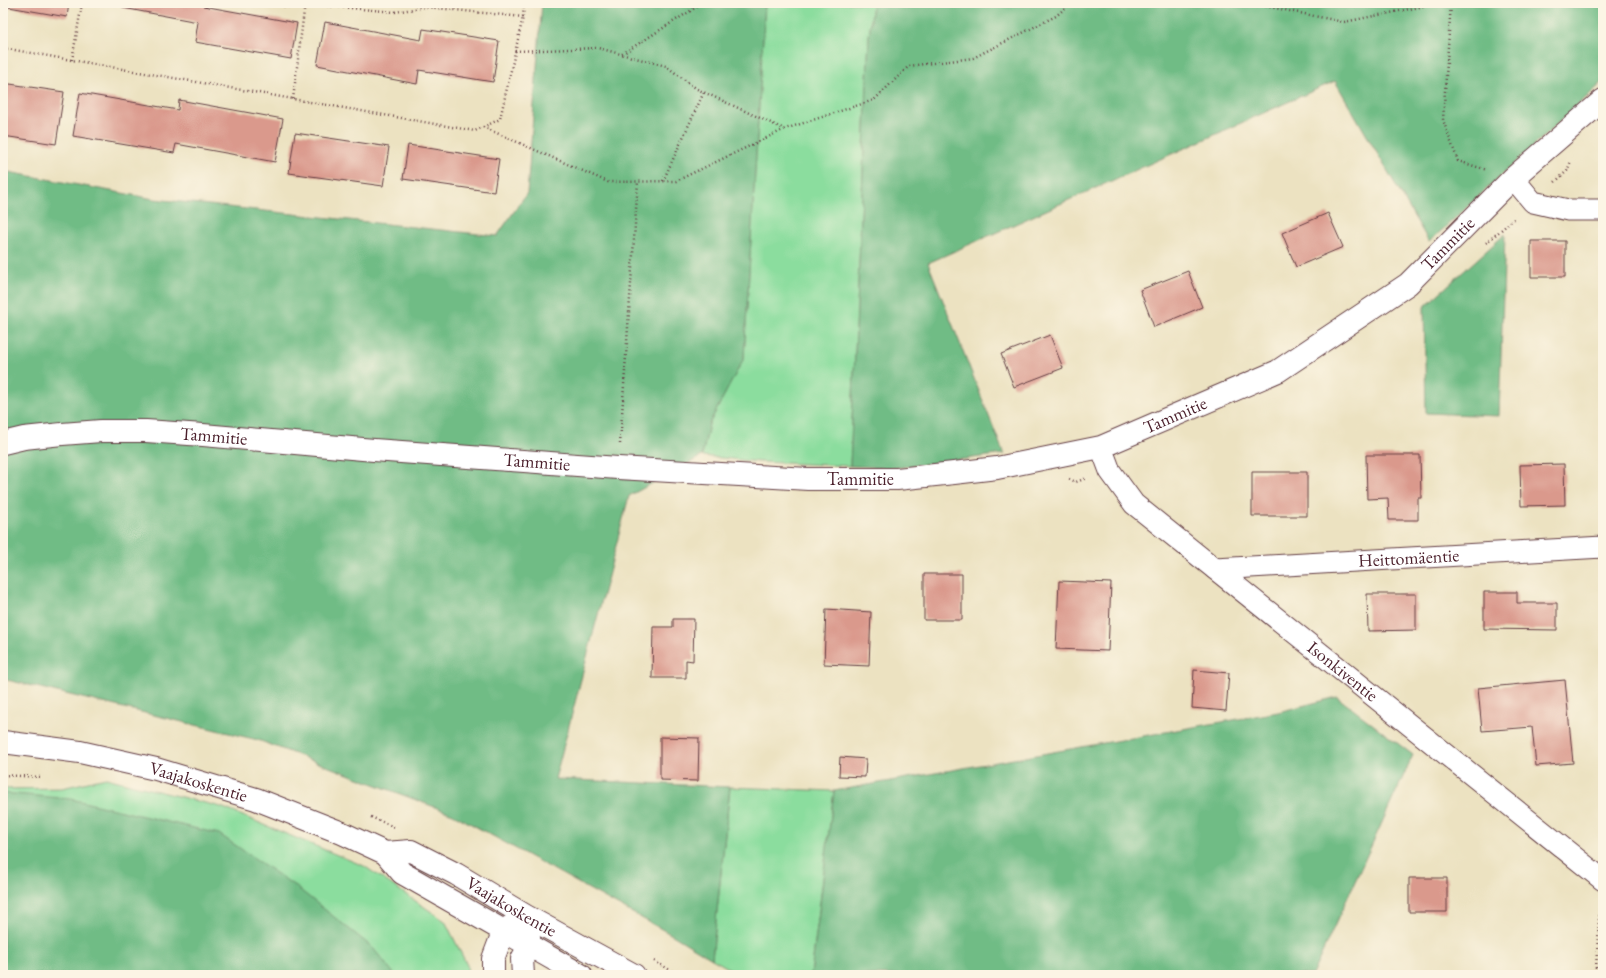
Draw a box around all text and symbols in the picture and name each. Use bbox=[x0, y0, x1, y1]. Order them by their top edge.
street label: Tammitie bbox=[1416, 212, 1479, 275]
street label: Tammitie bbox=[1140, 391, 1210, 439]
street label: Tammitie bbox=[180, 421, 248, 450]
street label: Tammitie bbox=[503, 448, 571, 475]
street label: Tammitie bbox=[827, 467, 894, 490]
street label: Heittomäentie bbox=[1358, 543, 1460, 572]
street label: Isonkiventie bbox=[1303, 636, 1383, 706]
street label: Vaajakoskentie bbox=[148, 756, 250, 807]
street label: Vaajakoskentie bbox=[462, 871, 561, 942]

